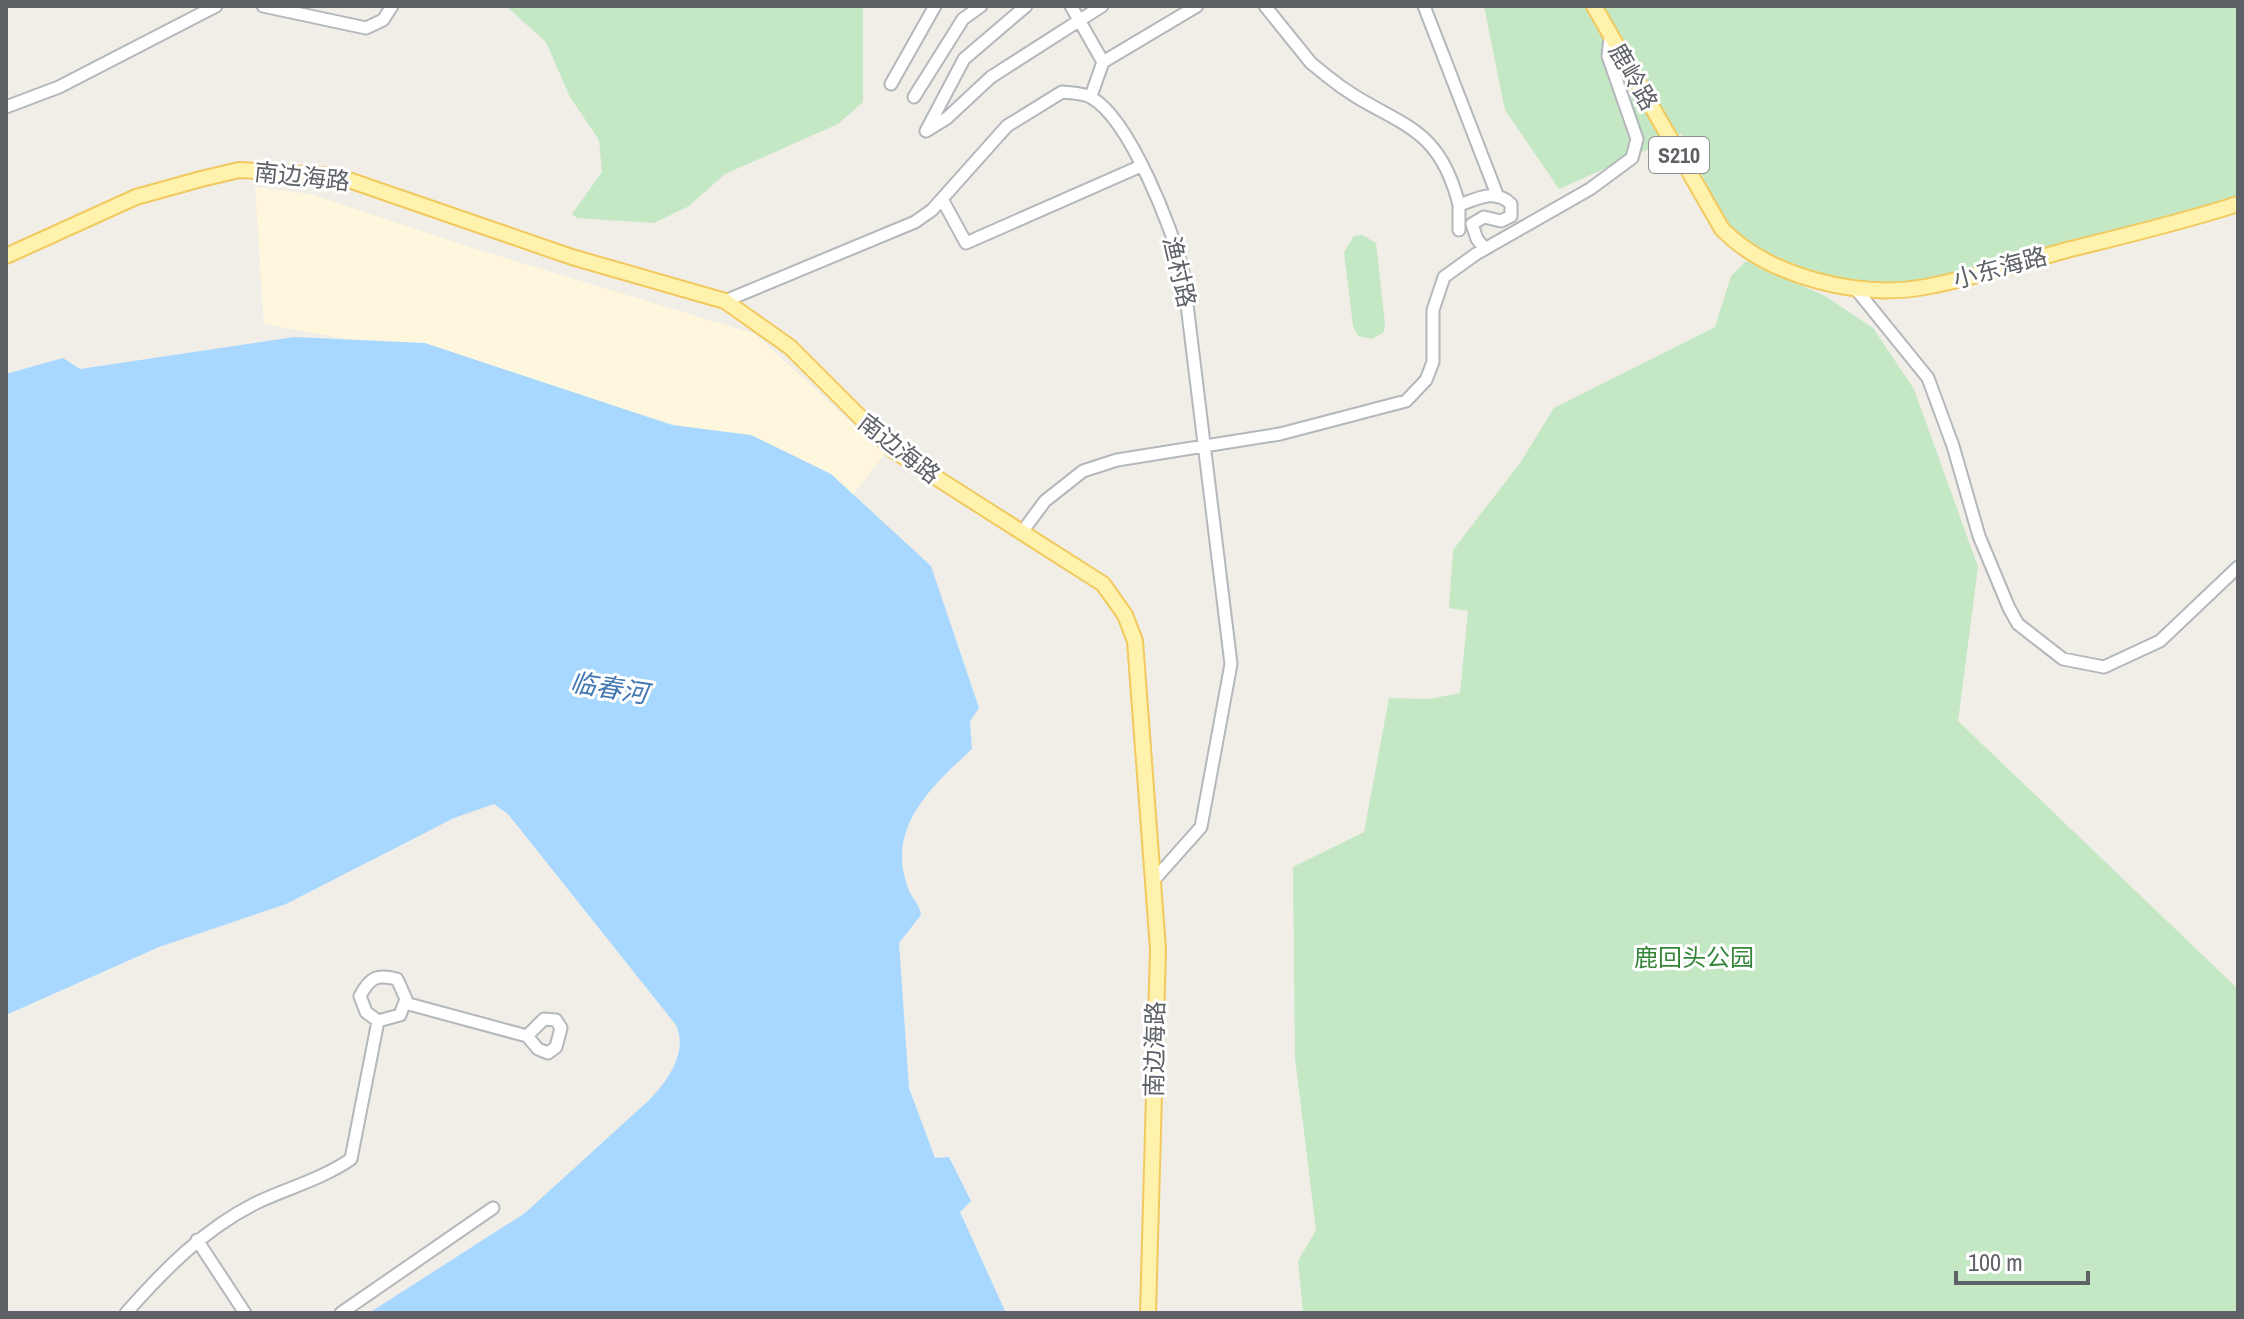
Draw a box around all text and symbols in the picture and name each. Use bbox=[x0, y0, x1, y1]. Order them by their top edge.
street label: 鹿岭路 bbox=[1602, 37, 1666, 116]
road number: S210 bbox=[1649, 137, 1709, 173]
street label: 南边海路 bbox=[253, 155, 352, 197]
street label: 渔村路 bbox=[1156, 233, 1204, 310]
street label: 小东海路 bbox=[1949, 239, 2050, 295]
street label: 南边海路 bbox=[852, 406, 947, 490]
water label: 临春河 bbox=[568, 664, 655, 712]
park label: 鹿回头公园 bbox=[1634, 941, 1754, 973]
street label: 南边海路 bbox=[1137, 1001, 1171, 1097]
scale bar bbox=[1956, 1235, 2088, 1285]
text: 100 m bbox=[1968, 1246, 2023, 1278]

